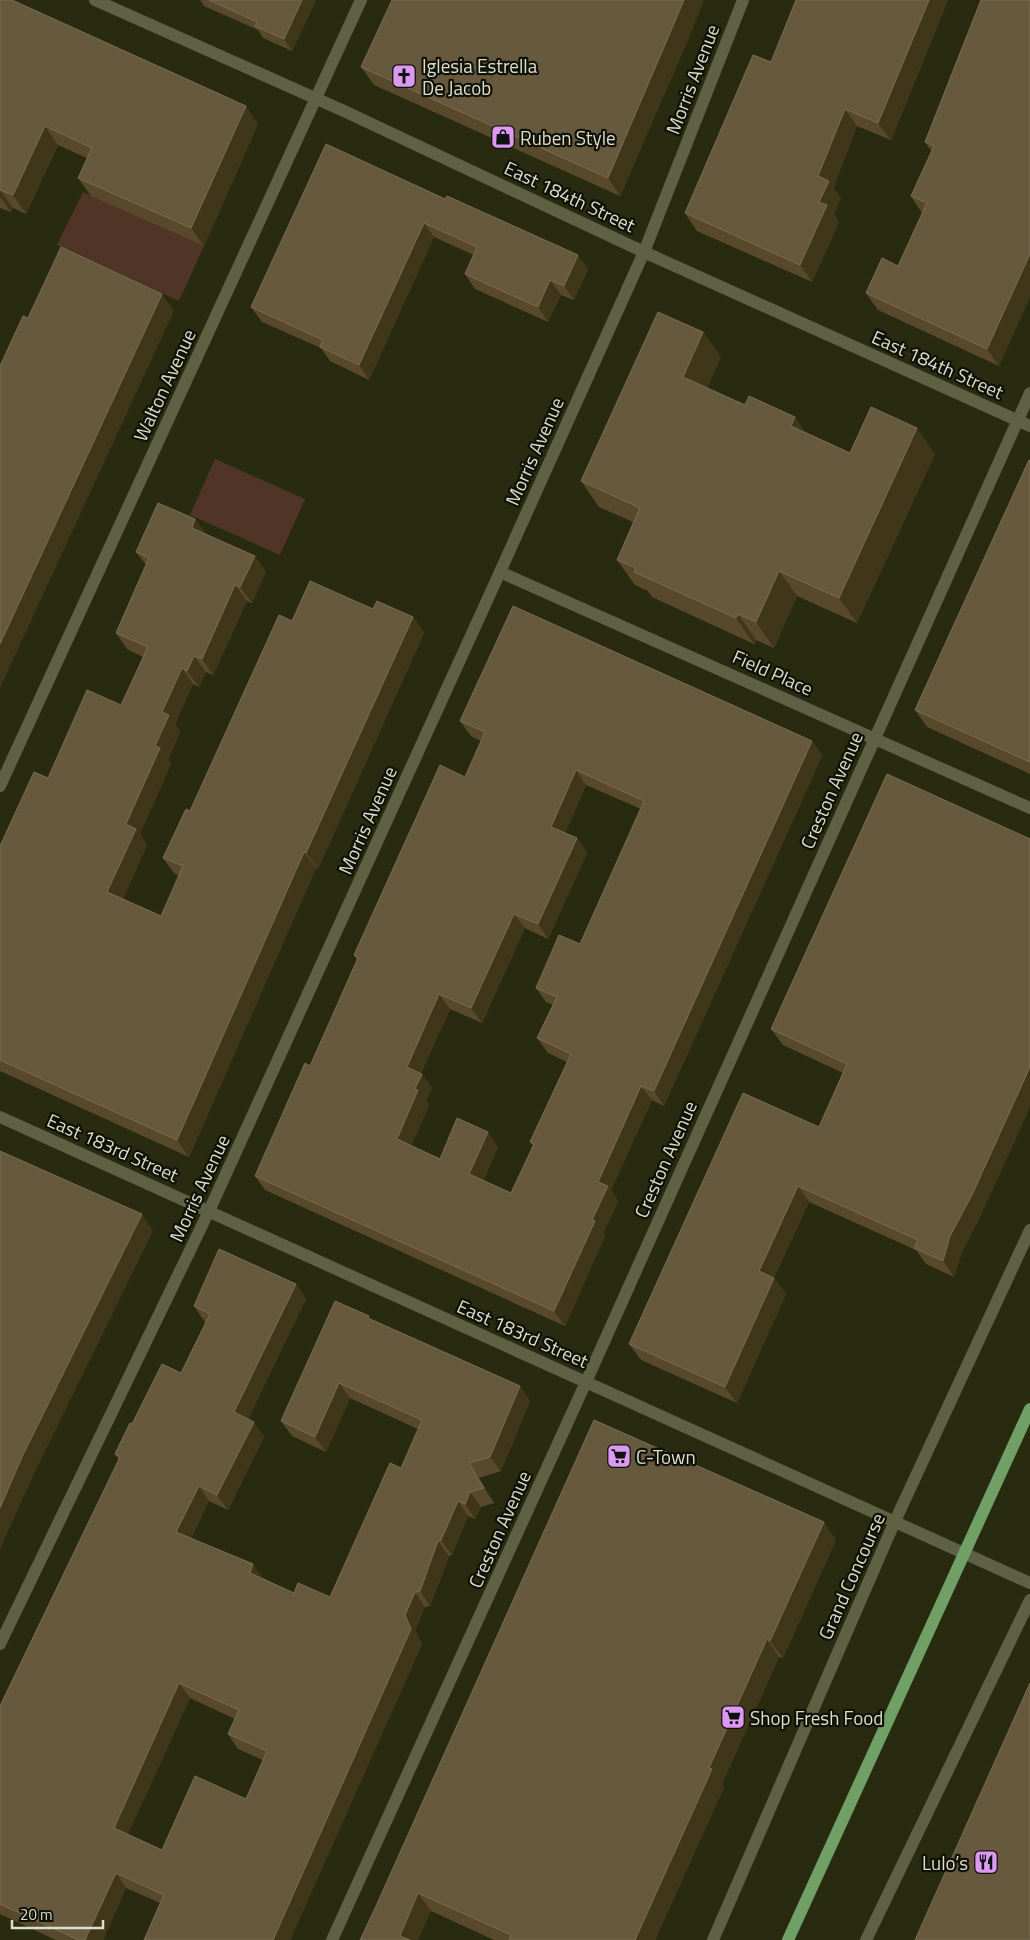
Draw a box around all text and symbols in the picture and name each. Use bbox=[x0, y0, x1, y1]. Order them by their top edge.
street label: Morris Avenue bbox=[658, 20, 726, 138]
place label: Iglesia Estrella De Jacob bbox=[422, 51, 538, 102]
church icon: Iglesia Estrella De Jacob bbox=[391, 63, 417, 89]
place label: Ruben Style bbox=[520, 123, 616, 152]
shop icon: Ruben Style bbox=[490, 124, 516, 150]
street label: East 184th Street bbox=[500, 153, 641, 239]
street label: East 184th Street bbox=[867, 322, 1009, 406]
street label: Walton Avenue bbox=[125, 324, 203, 446]
street label: Morris Avenue bbox=[497, 392, 571, 510]
street label: Field Place bbox=[728, 641, 818, 703]
street label: Creston Avenue bbox=[792, 727, 870, 853]
street label: Morris Avenue bbox=[330, 761, 404, 879]
street label: Creston Avenue bbox=[626, 1096, 704, 1222]
street label: East 183rd Street bbox=[43, 1105, 184, 1189]
street label: Morris Avenue bbox=[161, 1129, 237, 1247]
street label: East 183rd Street bbox=[453, 1291, 594, 1375]
place label: C-Town bbox=[636, 1442, 696, 1471]
supermarket icon: C-Town bbox=[606, 1443, 632, 1469]
street label: Creston Avenue bbox=[460, 1466, 538, 1592]
street label: Grand Concourse bbox=[810, 1508, 892, 1644]
place label: Shop Fresh Food bbox=[750, 1703, 883, 1732]
supermarket icon: Shop Fresh Food bbox=[720, 1704, 746, 1730]
place label: Lulo’s bbox=[922, 1848, 968, 1877]
restaurant icon: Lulo’s bbox=[973, 1849, 999, 1875]
scale bar bbox=[12, 1898, 104, 1930]
text: 20 m bbox=[20, 1903, 53, 1926]

